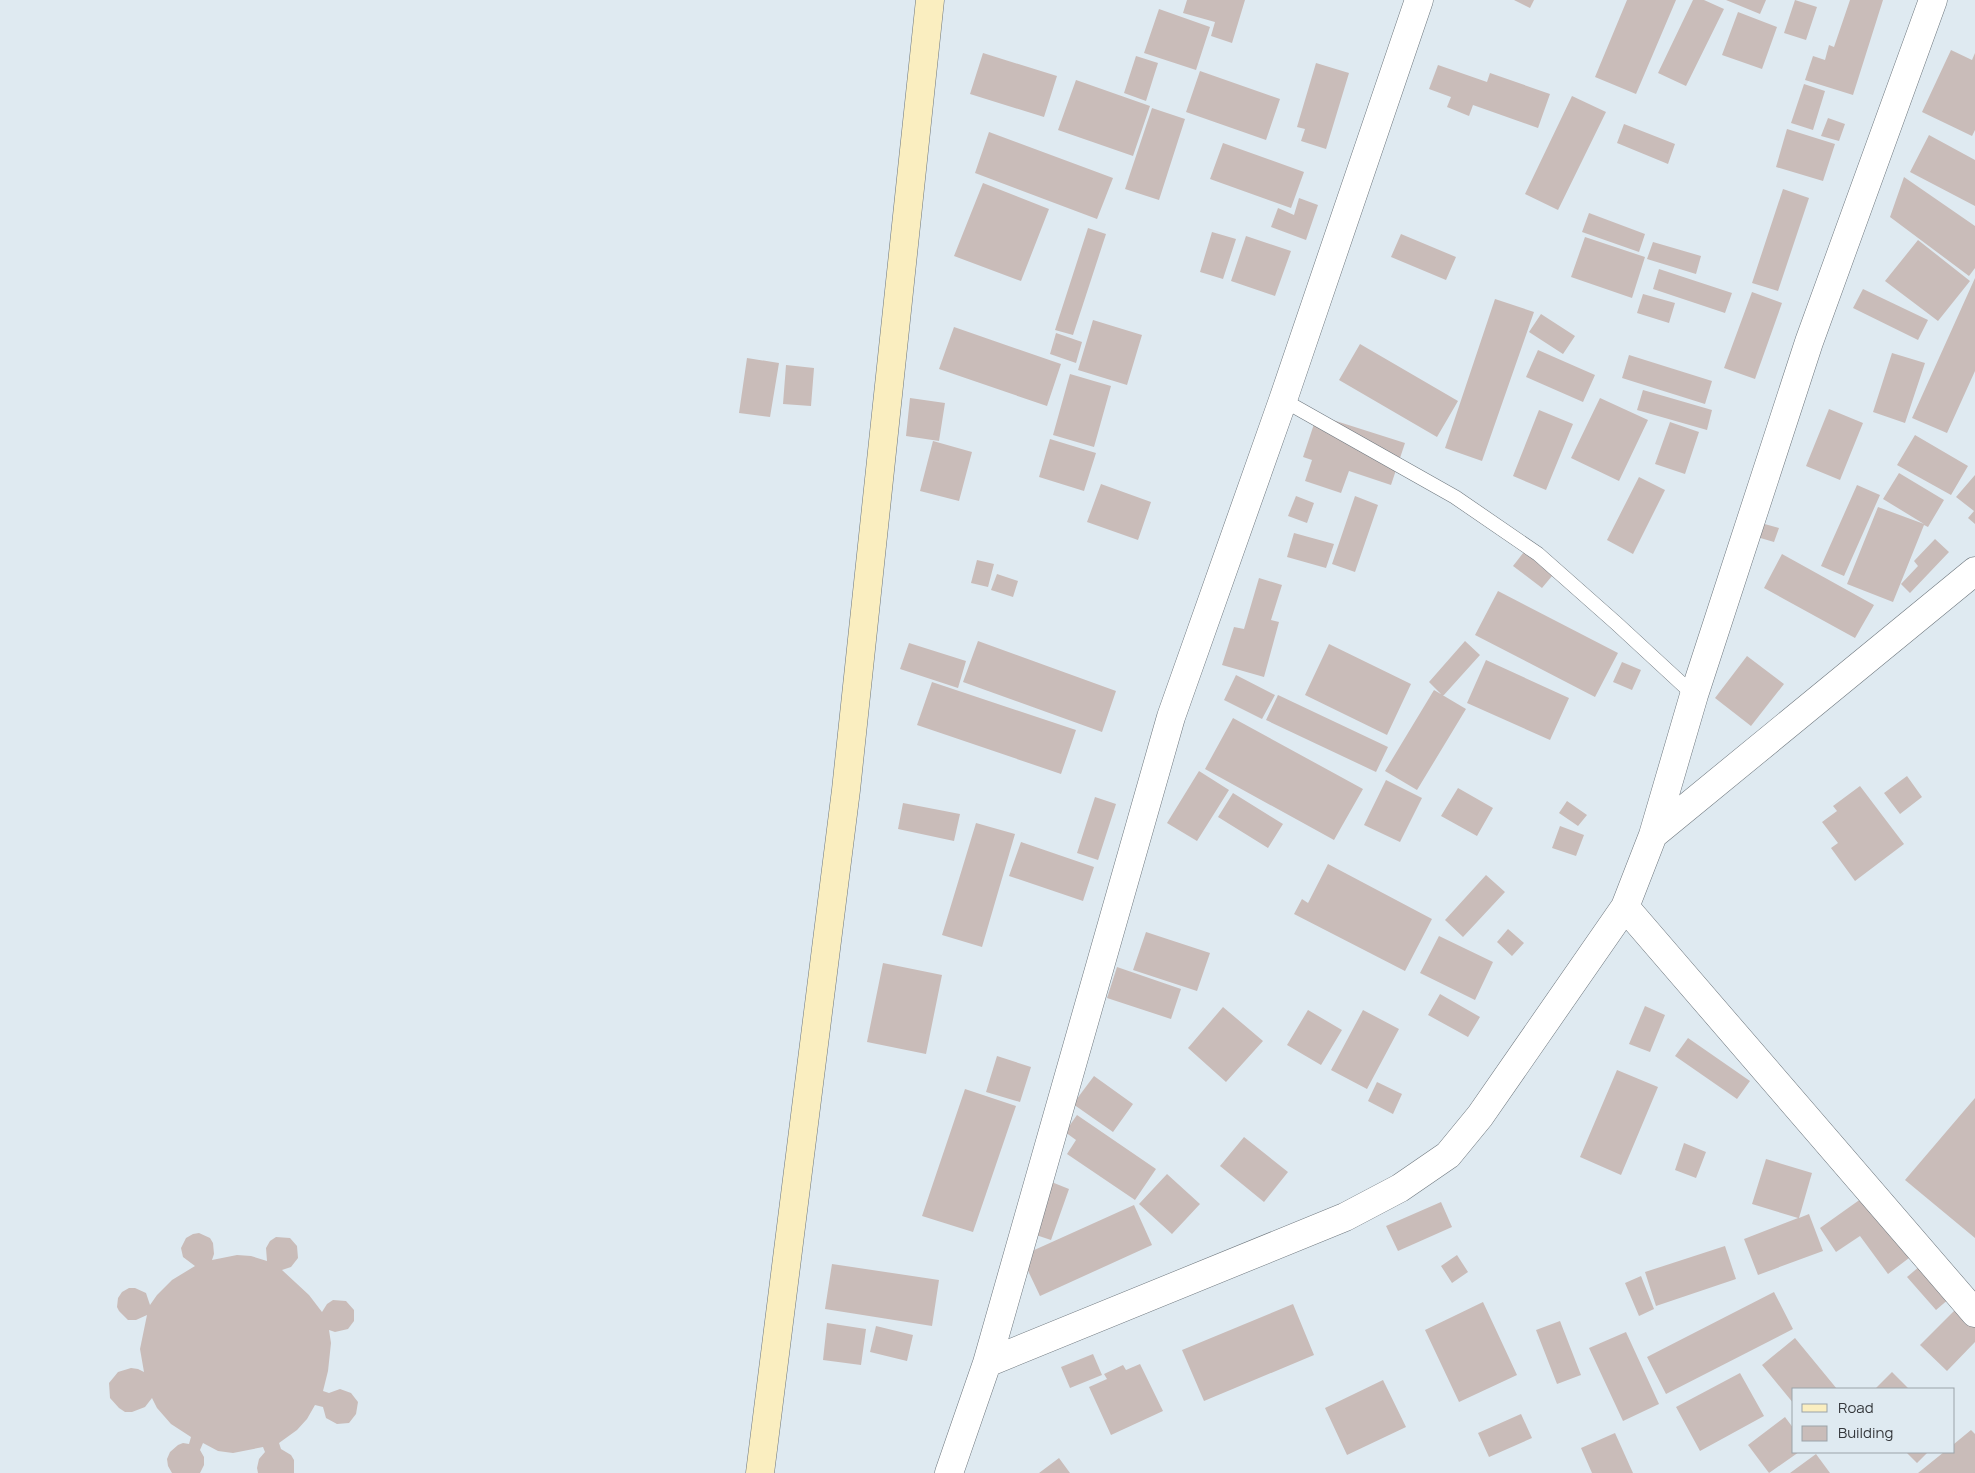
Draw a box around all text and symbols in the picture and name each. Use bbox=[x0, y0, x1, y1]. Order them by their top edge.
legend bbox=[1792, 1388, 1955, 1453]
text: Road bbox=[1838, 1397, 1874, 1418]
text: Building bbox=[1838, 1422, 1893, 1443]

